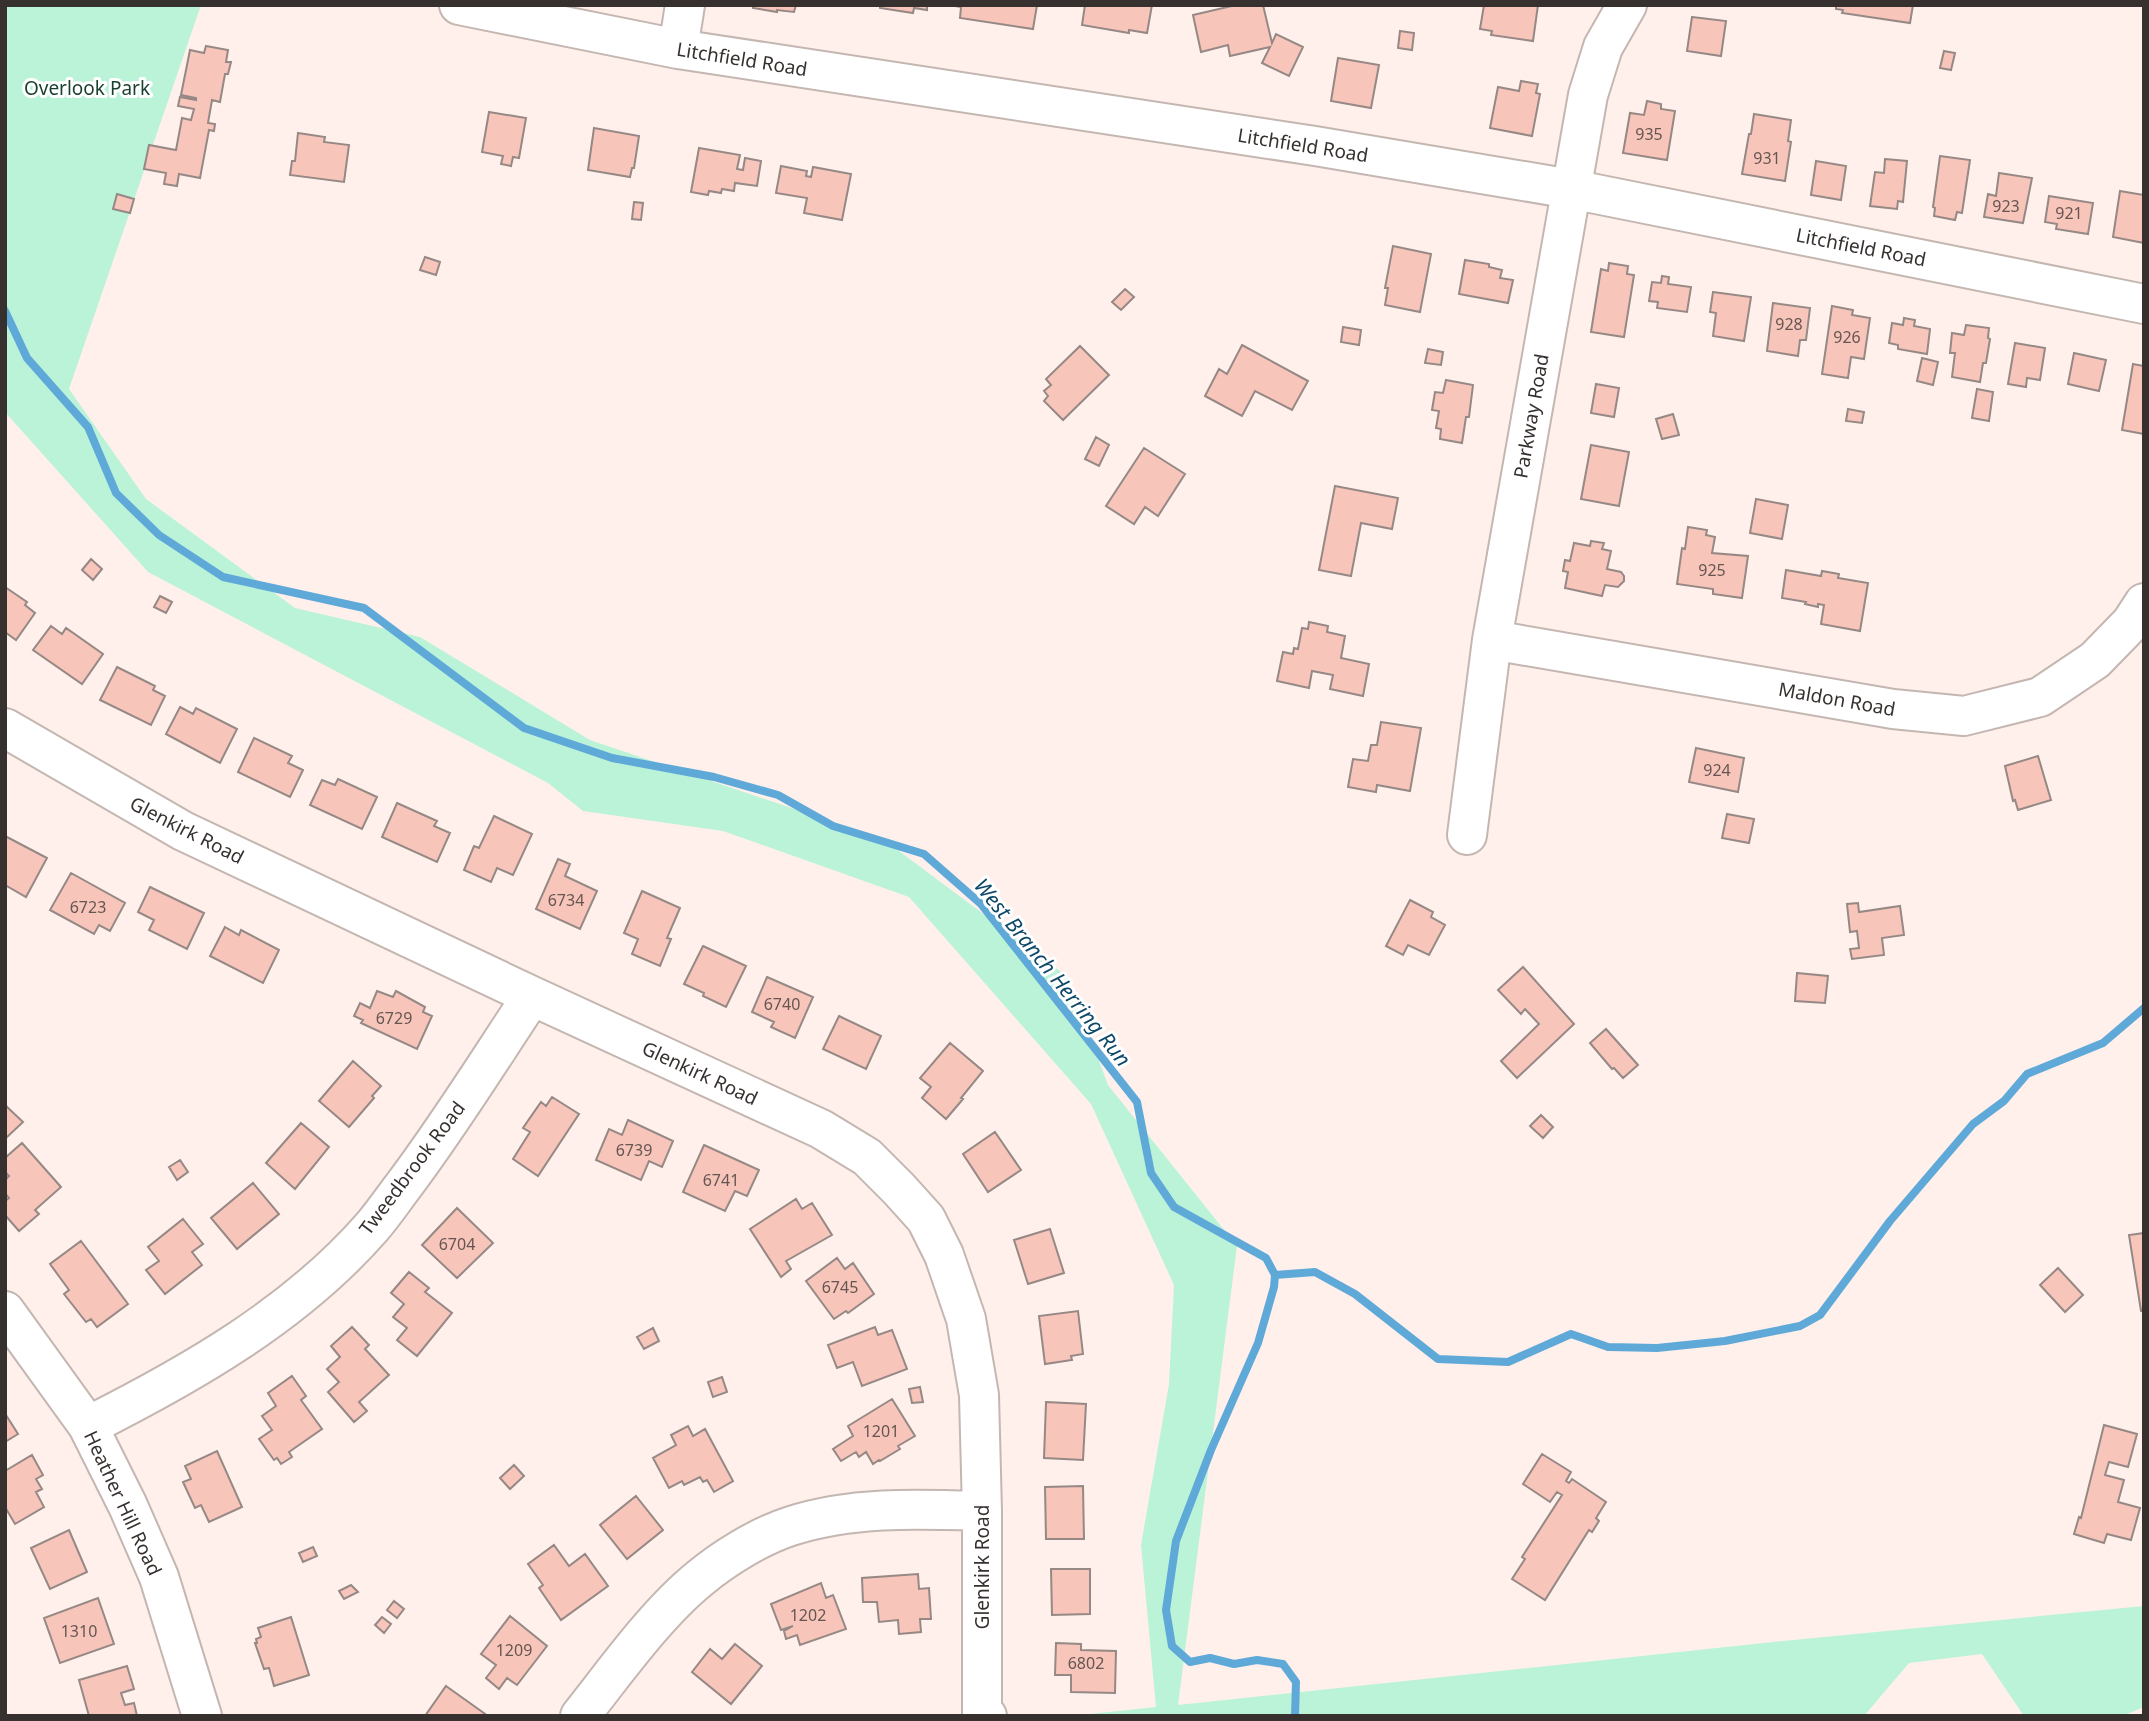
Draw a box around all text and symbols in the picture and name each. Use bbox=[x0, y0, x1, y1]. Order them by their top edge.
street label: Litchfield Road bbox=[675, 36, 809, 82]
park label: Overlook Park bbox=[24, 75, 150, 101]
street label: Litchfield Road bbox=[1236, 122, 1370, 168]
house number: 935 bbox=[1635, 123, 1663, 145]
house number: 931 bbox=[1753, 147, 1781, 169]
house number: 923 bbox=[1992, 195, 2020, 217]
house number: 921 bbox=[2055, 202, 2083, 224]
street label: Litchfield Road bbox=[1794, 222, 1928, 272]
house number: 928 bbox=[1775, 313, 1803, 335]
house number: 926 bbox=[1833, 326, 1861, 348]
street label: Parkway Road bbox=[1507, 352, 1555, 480]
house number: 925 bbox=[1698, 559, 1726, 581]
street label: Maldon Road bbox=[1776, 676, 1898, 722]
house number: 924 bbox=[1703, 759, 1731, 781]
street label: Glenkirk Road bbox=[125, 790, 249, 870]
water label: West Branch Herring Run bbox=[968, 872, 1138, 1072]
house number: 6734 bbox=[548, 889, 584, 911]
house number: 6723 bbox=[70, 896, 106, 918]
house number: 6740 bbox=[764, 993, 800, 1015]
house number: 6729 bbox=[376, 1007, 412, 1029]
street label: Glenkirk Road bbox=[638, 1035, 762, 1111]
street label: Tweedbrook Road bbox=[353, 1096, 471, 1240]
house number: 6739 bbox=[616, 1139, 652, 1161]
house number: 6741 bbox=[703, 1169, 739, 1191]
house number: 6704 bbox=[439, 1233, 475, 1255]
house number: 6745 bbox=[822, 1276, 858, 1298]
house number: 1201 bbox=[863, 1420, 899, 1442]
street label: Heather Hill Road bbox=[78, 1426, 168, 1580]
street label: Glenkirk Road bbox=[969, 1505, 995, 1629]
house number: 1202 bbox=[790, 1604, 826, 1626]
house number: 1310 bbox=[61, 1620, 97, 1642]
house number: 1209 bbox=[496, 1639, 532, 1661]
house number: 6802 bbox=[1068, 1652, 1104, 1674]

